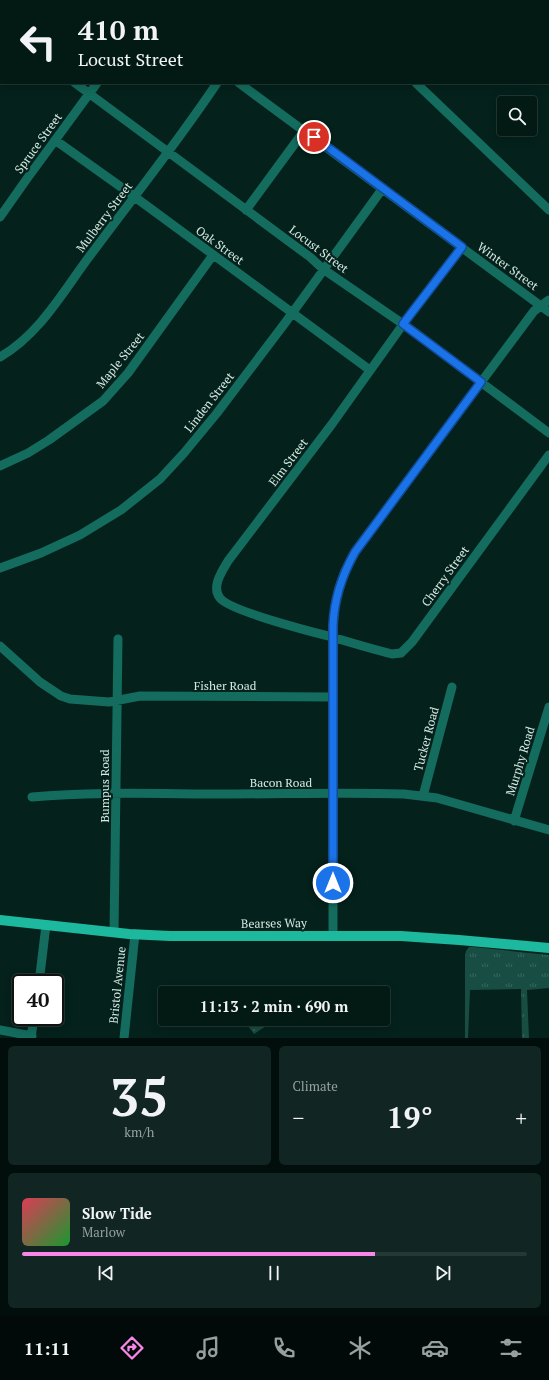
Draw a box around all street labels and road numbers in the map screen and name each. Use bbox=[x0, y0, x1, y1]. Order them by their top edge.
street label: Spruce Street bbox=[11, 109, 65, 176]
street label: Mulberry Street bbox=[73, 179, 136, 255]
street label: Oak Street bbox=[193, 222, 248, 268]
street label: Locust Street bbox=[286, 222, 352, 276]
street label: Winter Street bbox=[474, 239, 542, 294]
street label: Maple Street bbox=[93, 328, 148, 391]
street label: Linden Street bbox=[181, 369, 237, 435]
street label: Elm Street bbox=[265, 435, 311, 489]
street label: Cherry Street bbox=[418, 542, 472, 609]
street label: Fisher Road bbox=[194, 678, 257, 693]
street label: Tucker Road bbox=[410, 705, 442, 773]
street label: Murphy Road bbox=[502, 724, 538, 797]
street label: Bumpus Road bbox=[97, 749, 112, 823]
street label: Bacon Road bbox=[250, 775, 312, 790]
street label: Bearses Way bbox=[241, 915, 308, 931]
street label: Bristol Avenue bbox=[105, 946, 129, 1024]

